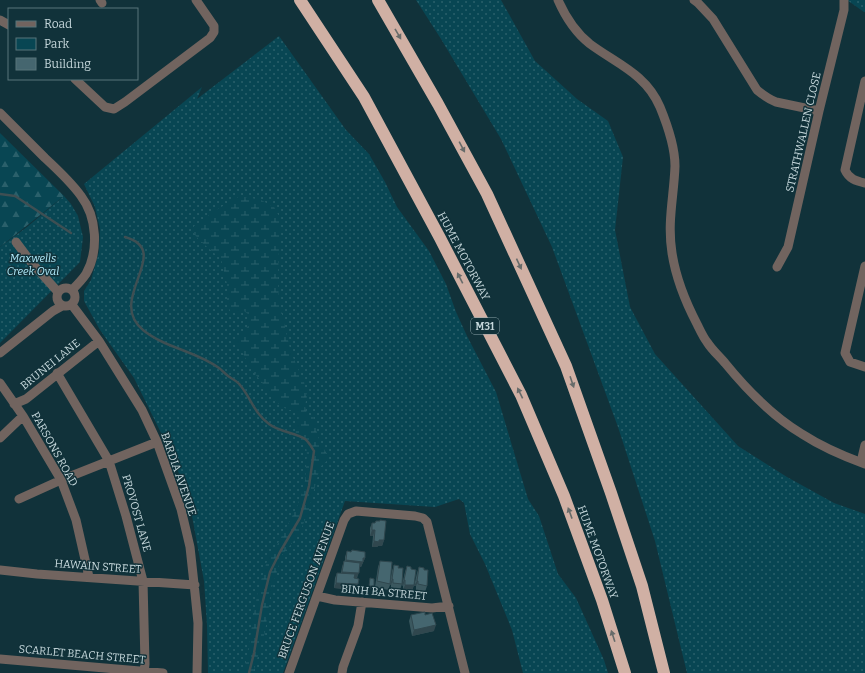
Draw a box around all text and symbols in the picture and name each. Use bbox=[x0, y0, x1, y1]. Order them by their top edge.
legend bbox=[8, 8, 138, 80]
text: Road bbox=[44, 17, 72, 31]
one-way arrow bbox=[395, 28, 401, 40]
text: Park bbox=[44, 37, 70, 51]
text: Building bbox=[44, 57, 91, 71]
street label: STRATHWALLEN CLOSE bbox=[783, 71, 824, 193]
one-way arrow bbox=[458, 141, 465, 153]
street label: HUME MOTORWAY bbox=[435, 210, 493, 304]
park label: Maxwells Creek Oval bbox=[7, 252, 59, 278]
one-way arrow bbox=[516, 258, 522, 269]
one-way arrow bbox=[457, 272, 464, 283]
road number: M31 bbox=[471, 318, 499, 334]
street label: BRUNEI LANE bbox=[18, 336, 83, 392]
one-way arrow bbox=[569, 377, 575, 389]
one-way arrow bbox=[517, 387, 523, 399]
street label: PARSONS ROAD bbox=[29, 410, 80, 489]
street label: BARDIA AVENUE bbox=[158, 431, 199, 518]
street label: PROVOST LANE bbox=[119, 473, 154, 554]
street label: HUME MOTORWAY bbox=[575, 504, 621, 602]
one-way arrow bbox=[567, 507, 573, 519]
street label: BRUCE FERGUSON AVENUE bbox=[276, 520, 337, 660]
street label: HAWAIN STREET bbox=[54, 557, 142, 576]
street label: BINH BA STREET bbox=[340, 582, 428, 603]
one-way arrow bbox=[610, 629, 616, 641]
street label: SCARLET BEACH STREET bbox=[18, 642, 147, 667]

